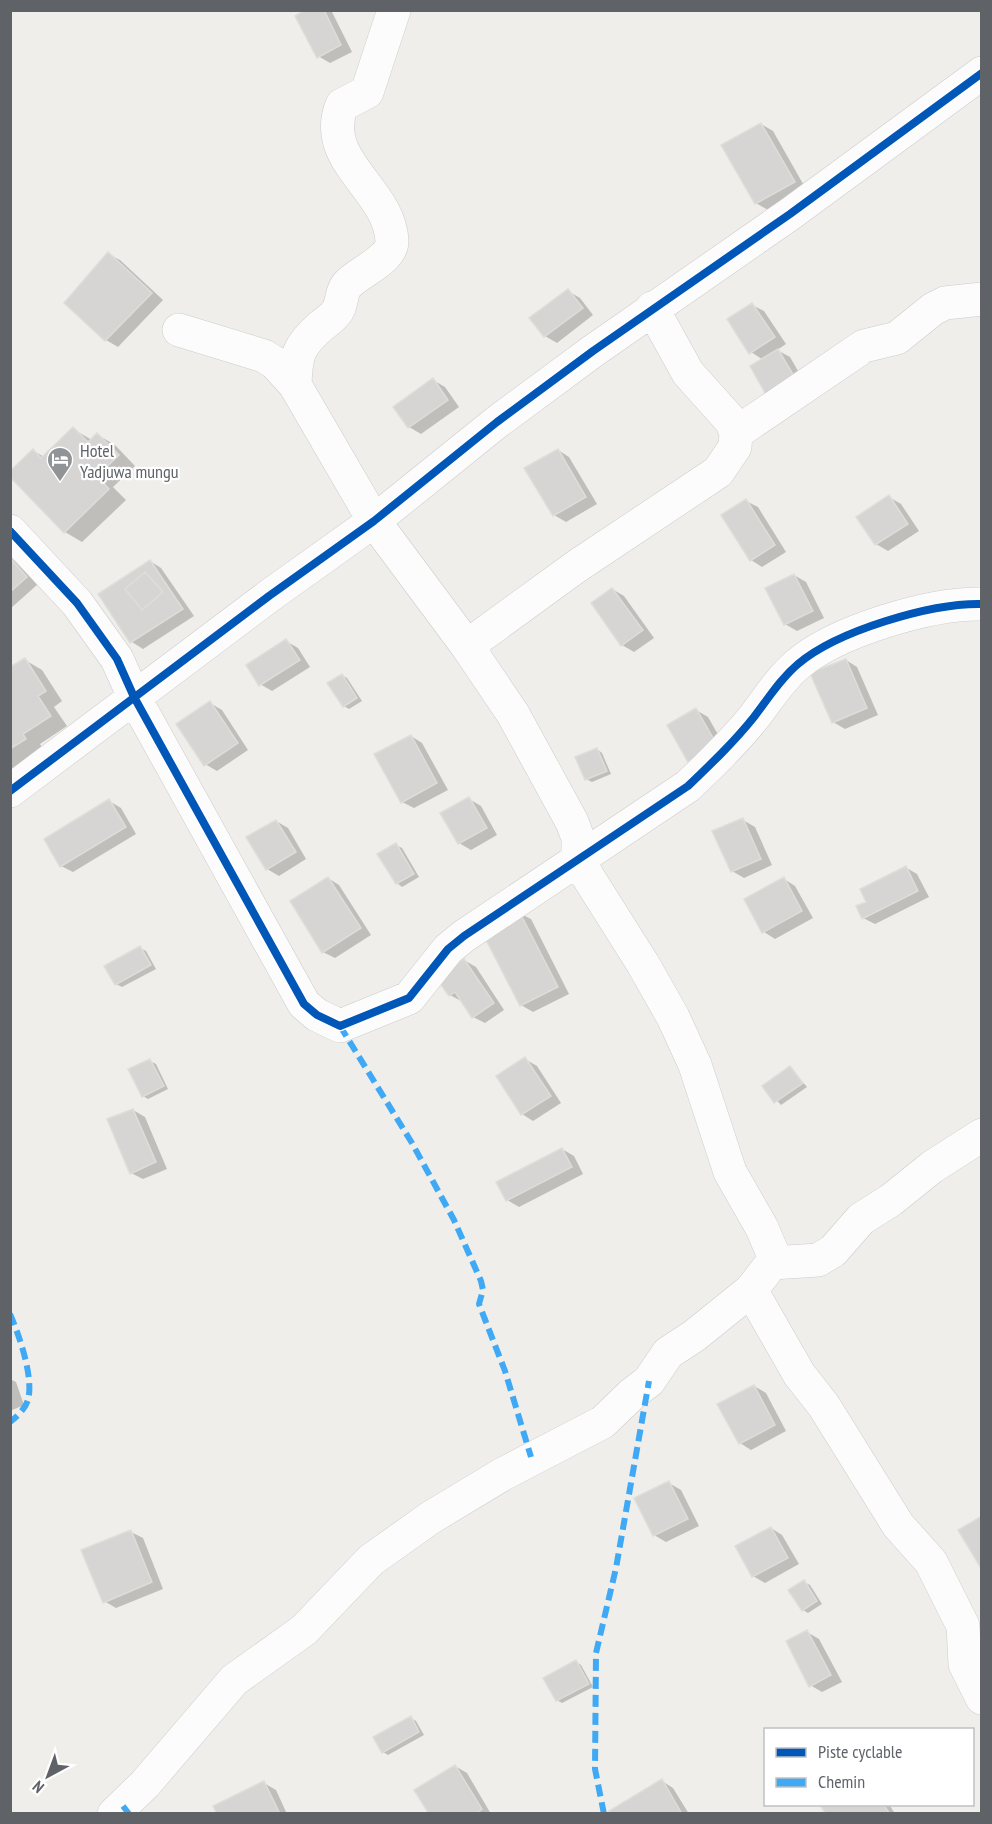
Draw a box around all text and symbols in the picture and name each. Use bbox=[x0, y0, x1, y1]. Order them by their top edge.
place label: Hotel Yadjuwa mungu bbox=[80, 439, 178, 483]
hotel icon: Hotel Yadjuwa mungu bbox=[45, 445, 75, 483]
legend bbox=[764, 1728, 974, 1806]
text: Piste cyclable bbox=[818, 1740, 902, 1763]
north arrow bbox=[18, 1746, 78, 1806]
text: Chemin bbox=[818, 1770, 865, 1793]
text: N bbox=[28, 1777, 48, 1798]

